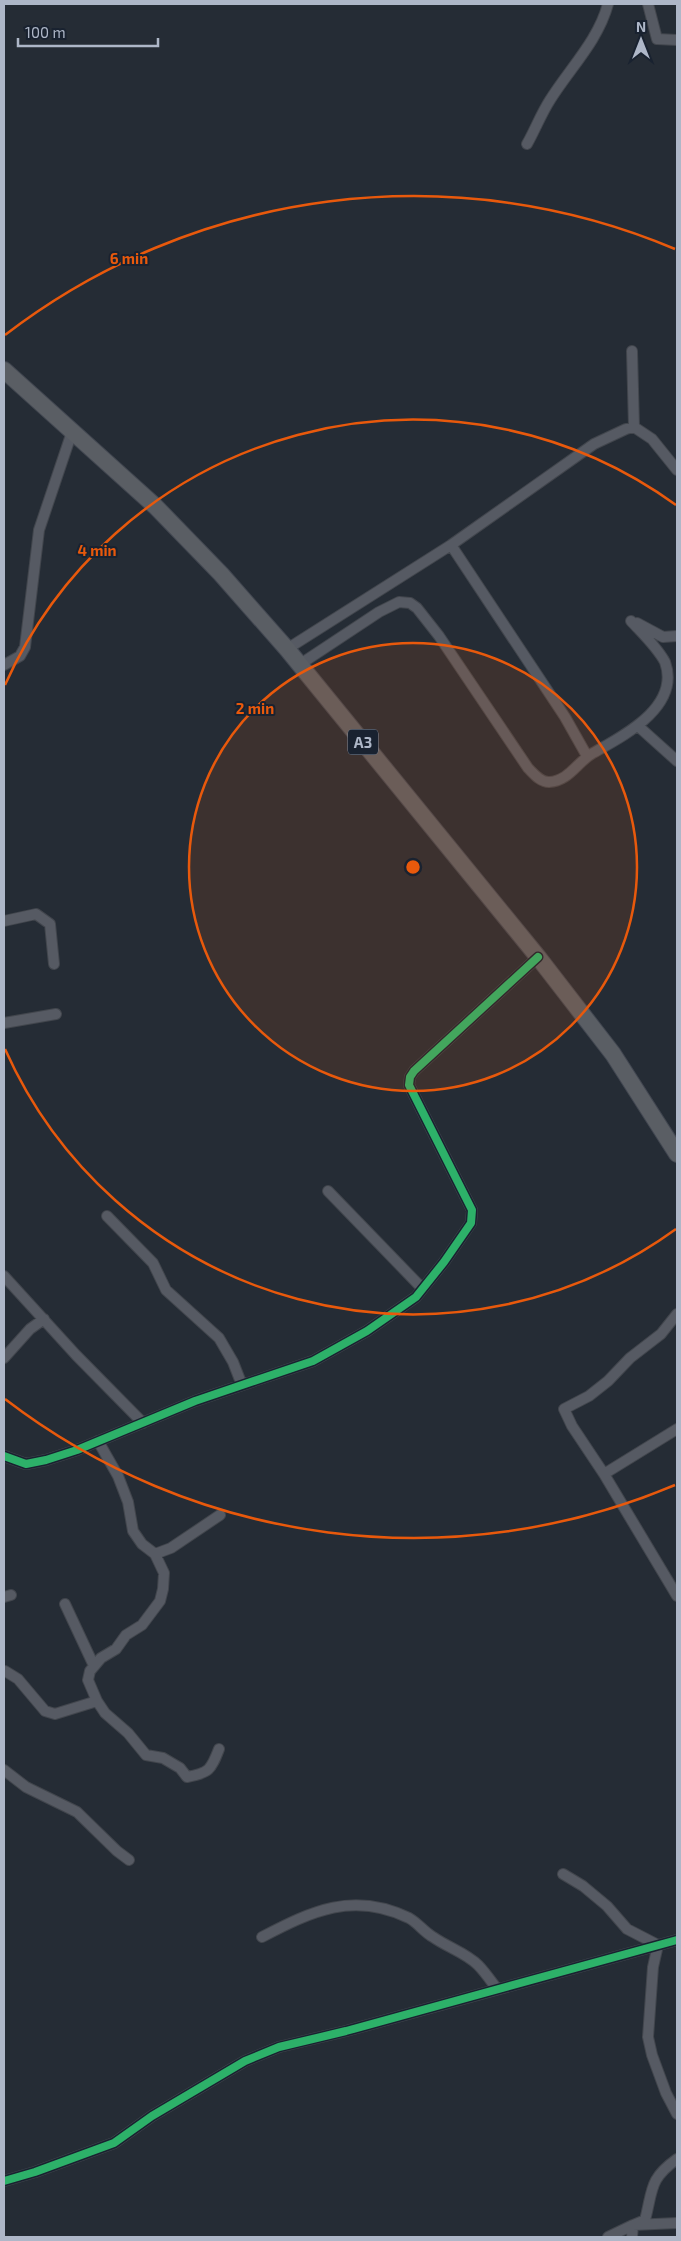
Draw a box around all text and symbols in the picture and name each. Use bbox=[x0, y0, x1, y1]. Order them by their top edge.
scale bar bbox=[18, 15, 158, 47]
north arrow bbox=[616, 15, 666, 65]
text: N bbox=[636, 18, 646, 35]
text: 100 m bbox=[25, 23, 66, 41]
text: 6 min bbox=[110, 249, 148, 267]
text: 4 min bbox=[77, 541, 117, 559]
text: 2 min bbox=[236, 699, 274, 717]
road number: A3 bbox=[348, 730, 378, 754]
centre of rings bbox=[404, 858, 422, 876]

